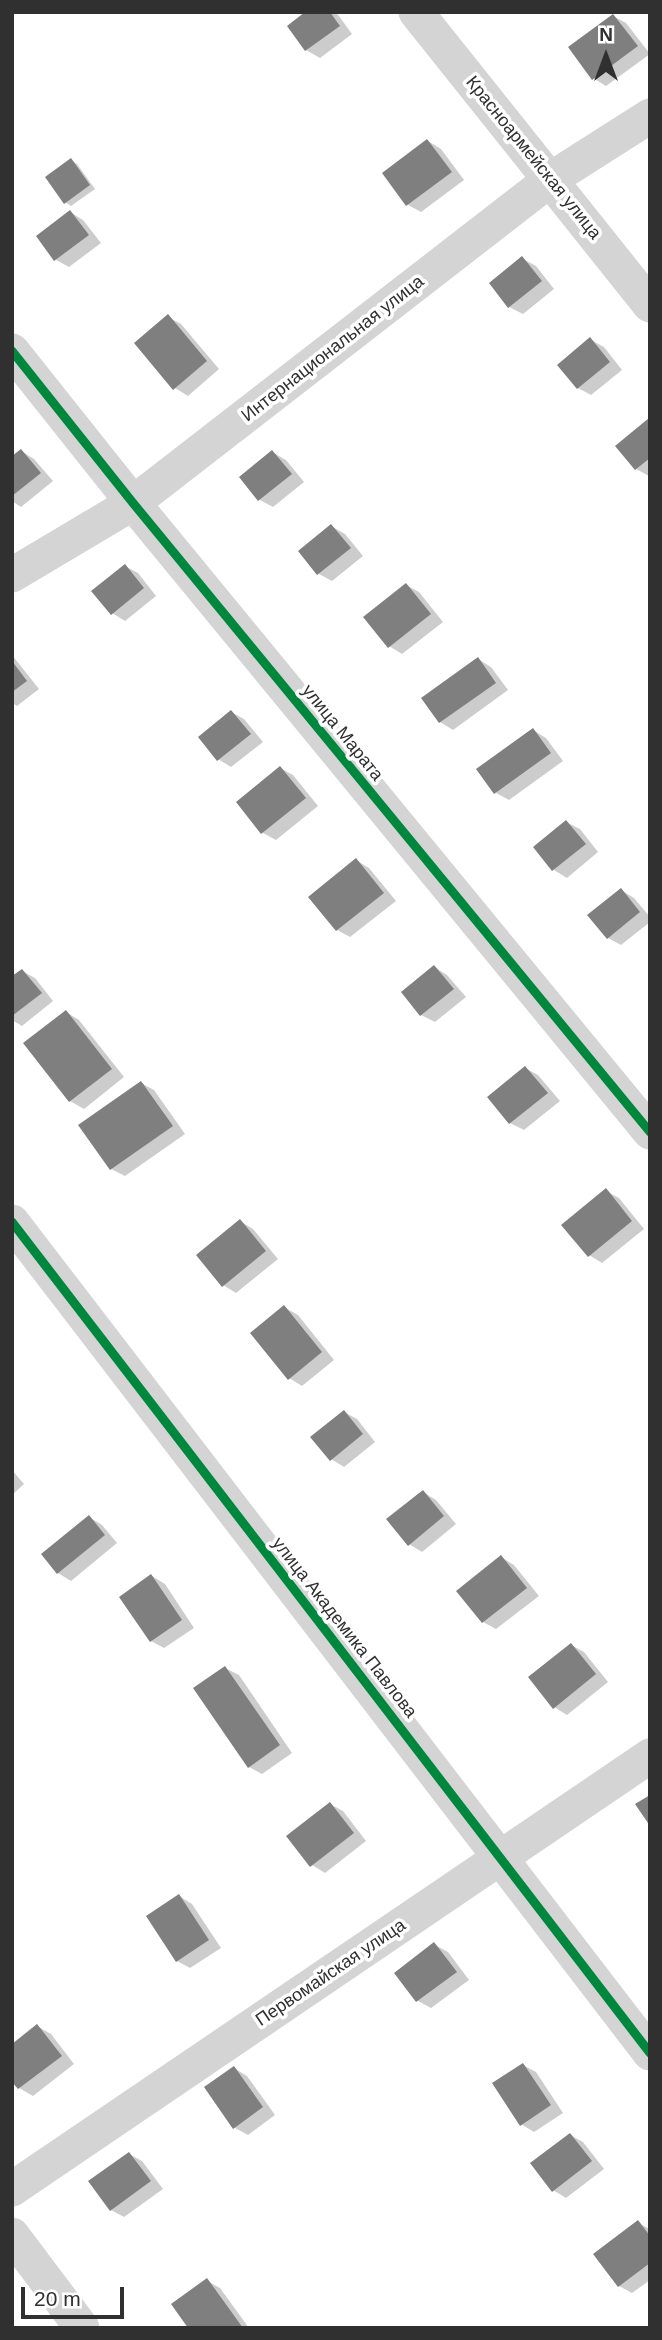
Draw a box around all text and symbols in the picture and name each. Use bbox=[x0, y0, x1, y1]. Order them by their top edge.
north arrow bbox=[571, 21, 641, 91]
text: N bbox=[599, 24, 613, 45]
street label: Красноармейская улица bbox=[461, 72, 605, 244]
street label: Интернациональная улица bbox=[238, 271, 428, 427]
street label: улица Марата bbox=[297, 681, 387, 785]
street label: улица Академика Павлова bbox=[267, 1533, 421, 1723]
street label: Первомайская улица bbox=[252, 1915, 410, 2031]
scale bar bbox=[24, 2274, 128, 2318]
text: 20 m bbox=[34, 2287, 81, 2310]

